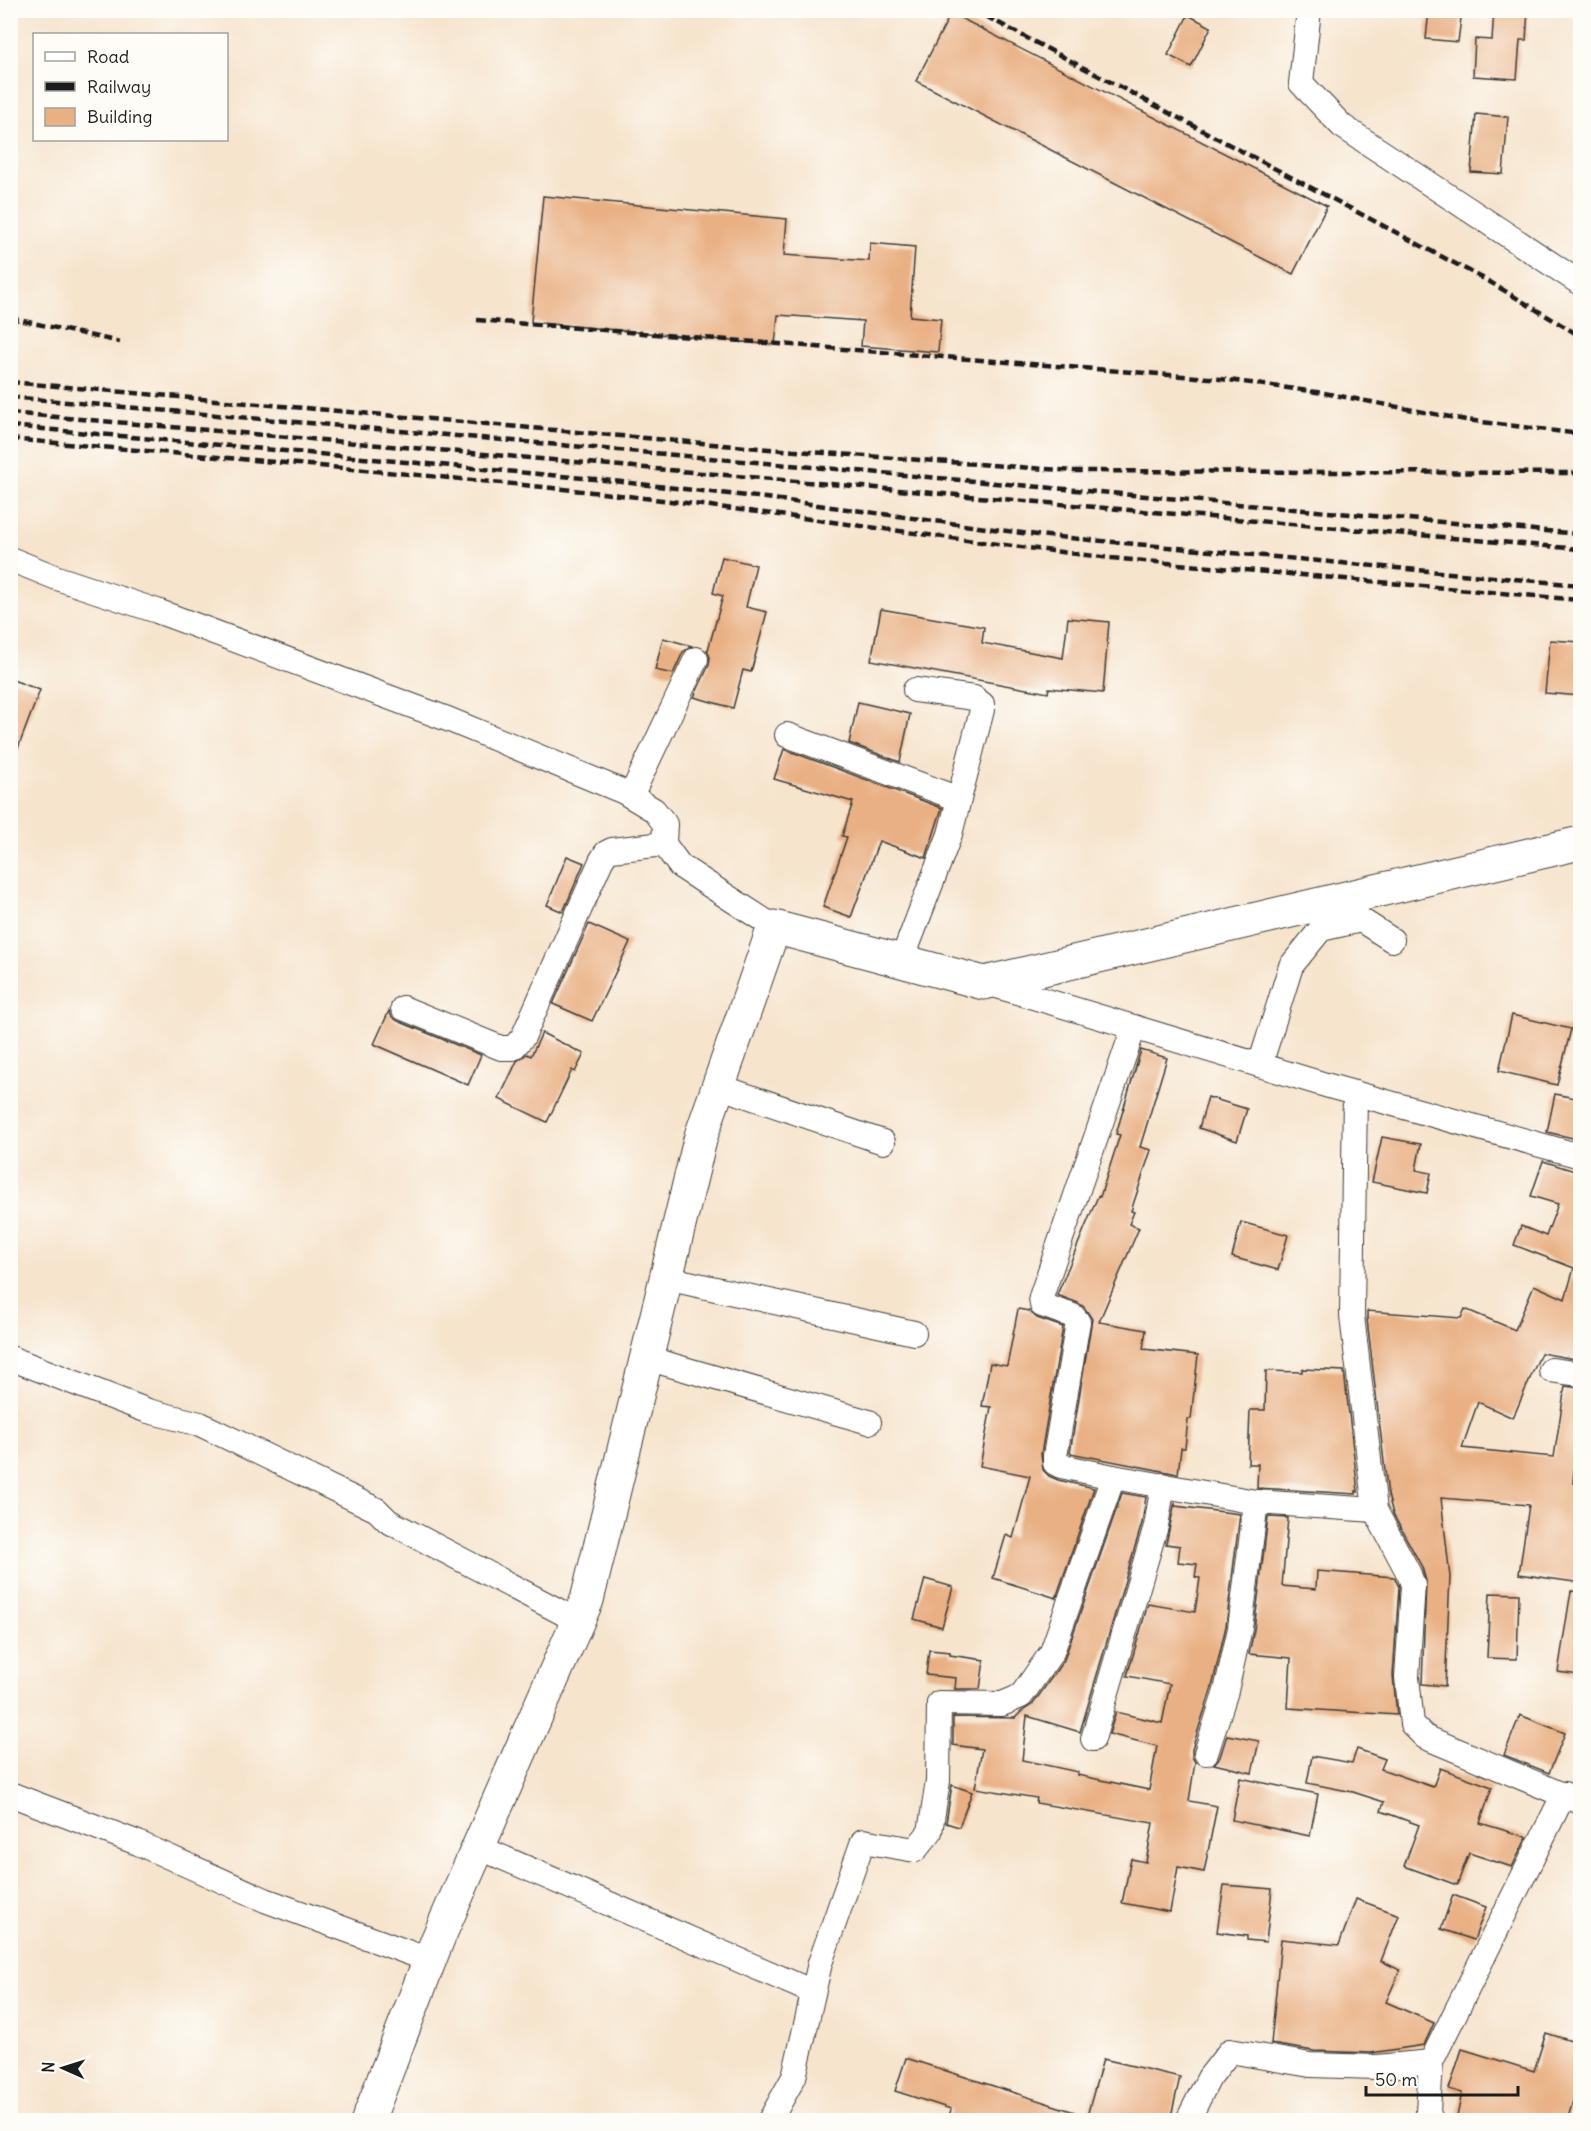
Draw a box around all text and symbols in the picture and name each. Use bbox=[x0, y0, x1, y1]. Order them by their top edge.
legend bbox=[33, 33, 228, 141]
text: Road bbox=[87, 45, 130, 68]
text: Railway bbox=[87, 75, 151, 98]
text: Building bbox=[87, 105, 152, 128]
north arrow bbox=[33, 2038, 93, 2098]
scale bar bbox=[1366, 2059, 1518, 2097]
text: N bbox=[38, 2061, 58, 2073]
text: 50 m bbox=[1375, 2068, 1417, 2091]

